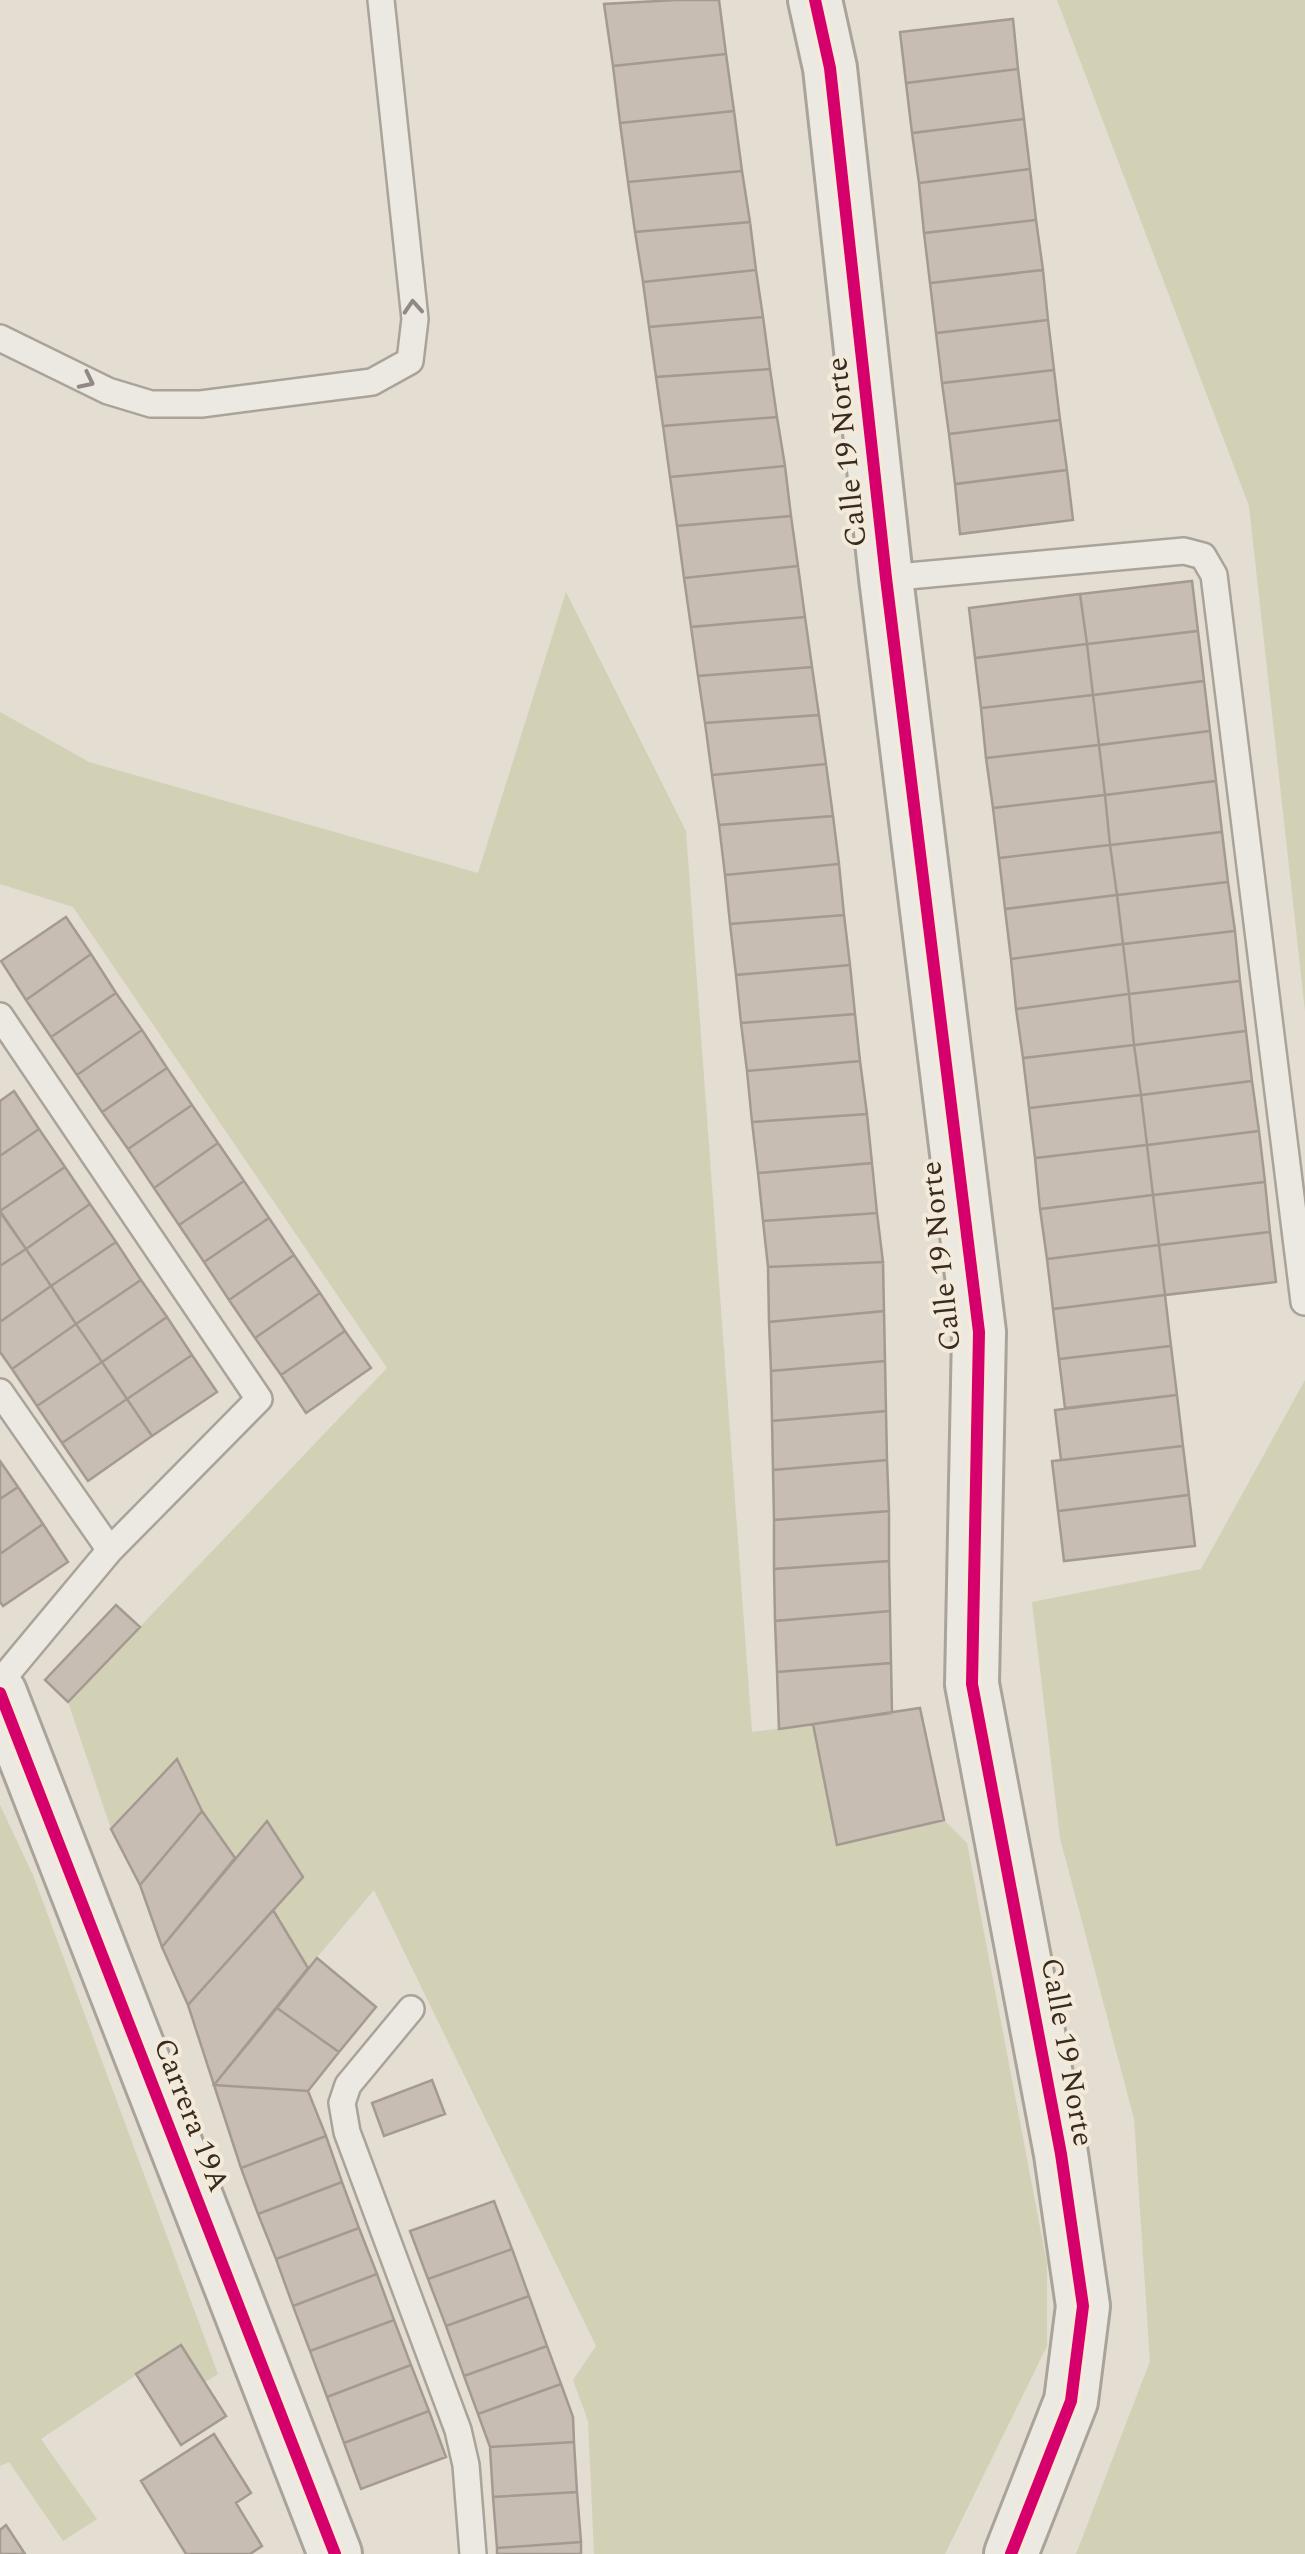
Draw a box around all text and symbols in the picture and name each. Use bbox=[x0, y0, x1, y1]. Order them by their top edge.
one-way arrow bbox=[402, 298, 424, 314]
street label: Calle 19 Norte bbox=[814, 355, 880, 549]
one-way arrow bbox=[77, 369, 95, 388]
street label: Calle 19 Norte bbox=[908, 1159, 974, 1353]
street label: Calle 19 Norte bbox=[1028, 1954, 1106, 2150]
street label: Carrera 19A bbox=[141, 2031, 241, 2199]

